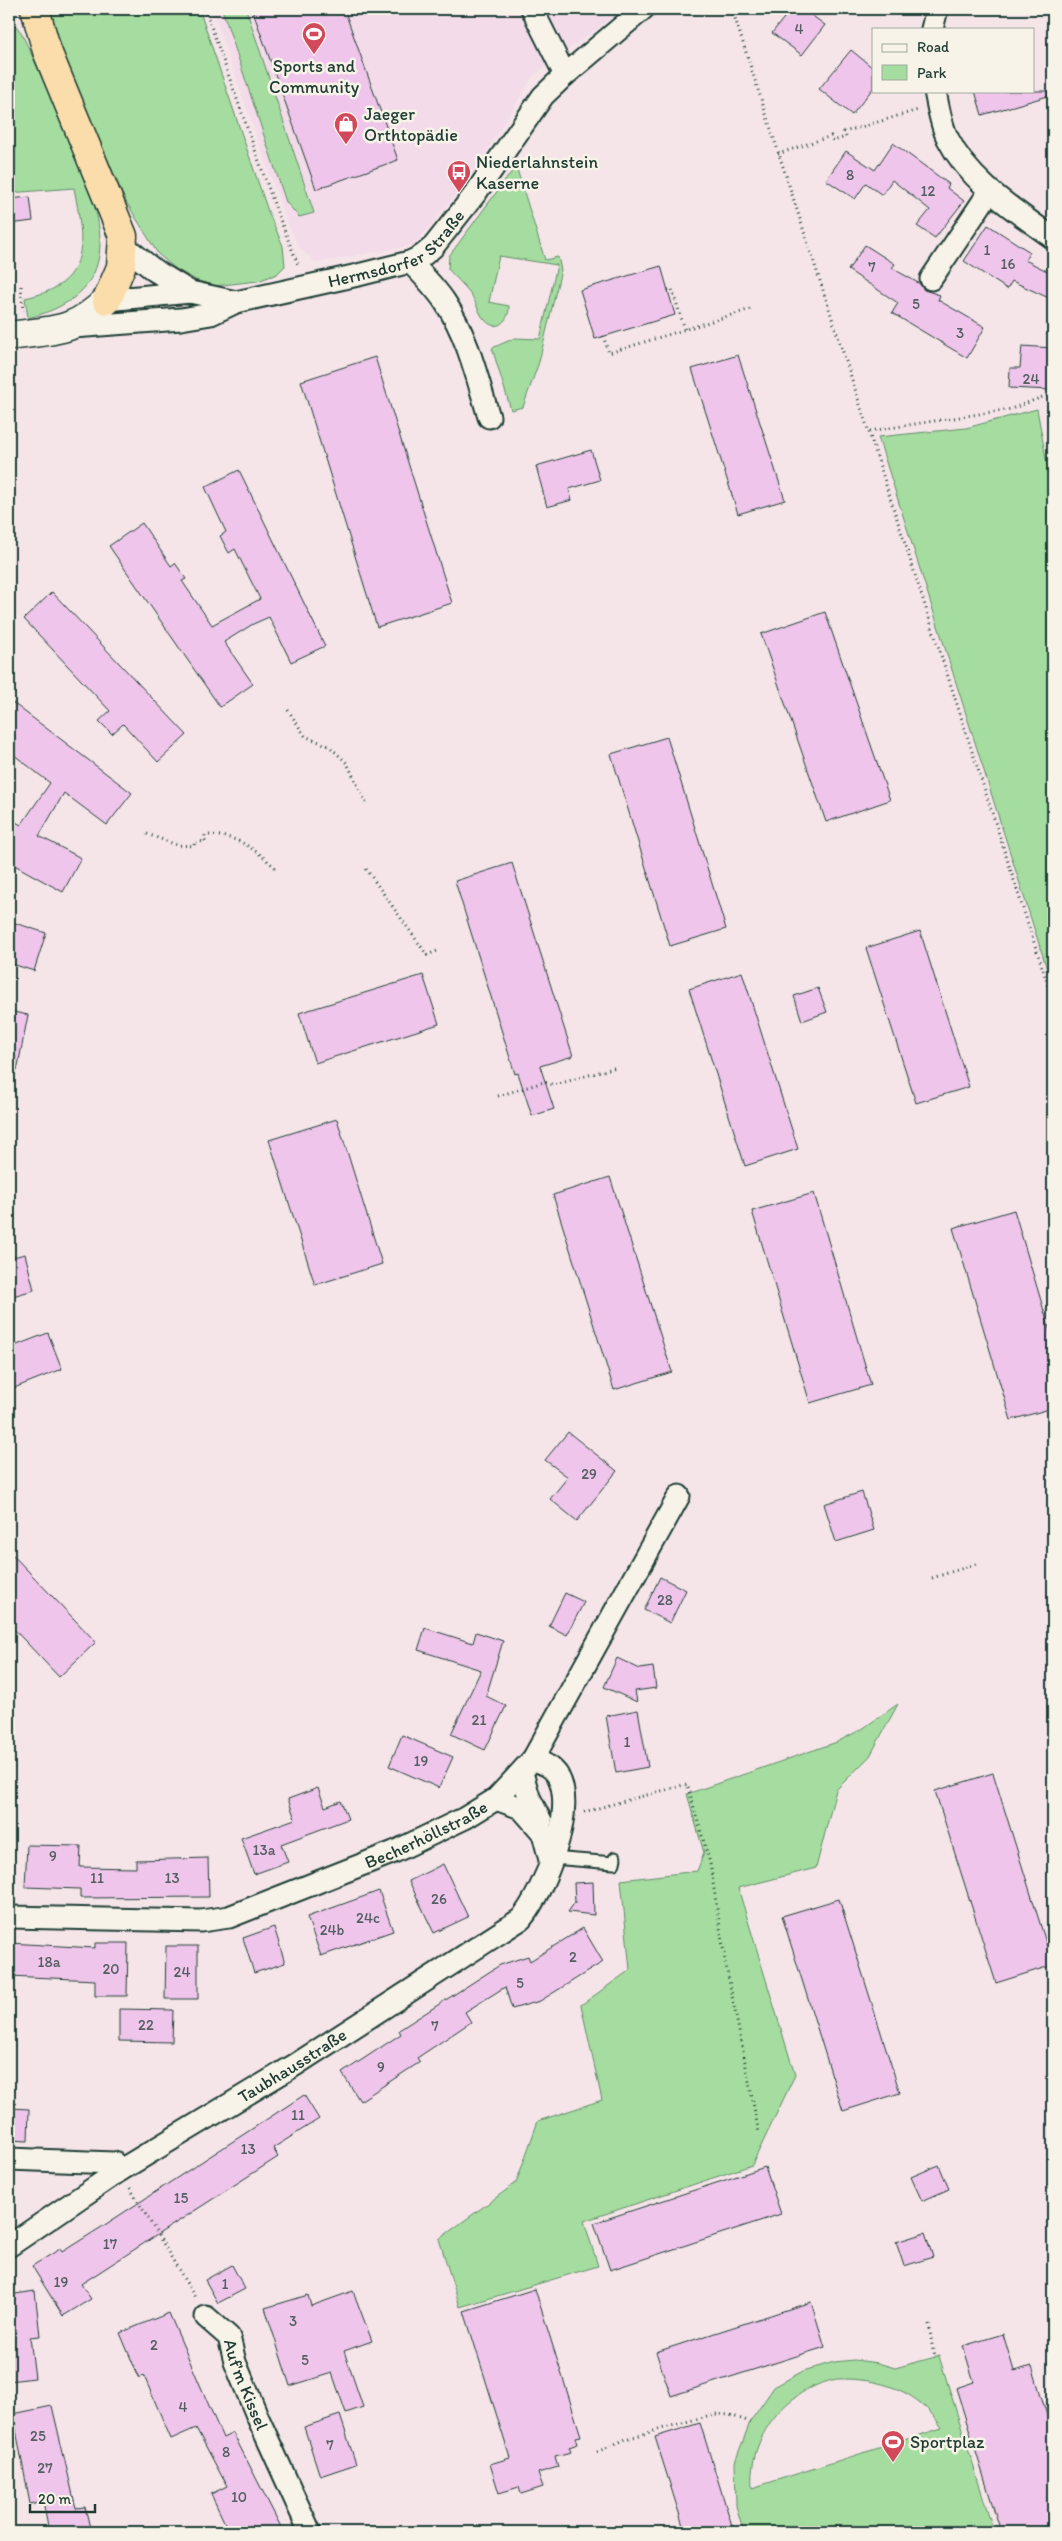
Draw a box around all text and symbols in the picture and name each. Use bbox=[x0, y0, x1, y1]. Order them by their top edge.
house number: 4 bbox=[794, 20, 804, 38]
sports icon: Sports and Community bbox=[301, 21, 327, 55]
legend bbox=[872, 28, 1034, 92]
text: Road bbox=[917, 38, 950, 56]
place label: Sports and Community bbox=[269, 55, 360, 98]
text: Park bbox=[917, 64, 947, 82]
place label: Jaeger Orthtopädie bbox=[364, 103, 458, 146]
shop icon: Jaeger Orthtopädie bbox=[333, 111, 359, 145]
place label: Niederlahnstein Kaserne bbox=[476, 151, 598, 194]
bus stop icon: Niederlahnstein Kaserne bbox=[446, 159, 472, 193]
house number: 8 bbox=[846, 166, 854, 184]
house number: 12 bbox=[921, 182, 936, 200]
street label: Hermsdorfer Straße bbox=[326, 205, 469, 292]
house number: 1 bbox=[984, 241, 991, 259]
house number: 16 bbox=[1001, 255, 1016, 273]
house number: 7 bbox=[868, 258, 876, 276]
house number: 5 bbox=[912, 295, 920, 313]
house number: 3 bbox=[956, 324, 964, 342]
house number: 24 bbox=[1023, 370, 1039, 388]
house number: 29 bbox=[581, 1465, 597, 1483]
house number: 28 bbox=[657, 1591, 673, 1609]
house number: 21 bbox=[472, 1711, 486, 1729]
house number: 1 bbox=[624, 1733, 631, 1751]
house number: 19 bbox=[414, 1752, 429, 1770]
street label: Becherhöllstraße bbox=[362, 1796, 492, 1873]
house number: 13a bbox=[253, 1841, 276, 1859]
house number: 9 bbox=[49, 1847, 57, 1865]
house number: 11 bbox=[90, 1869, 104, 1887]
house number: 13 bbox=[164, 1869, 180, 1887]
house number: 26 bbox=[431, 1890, 447, 1908]
house number: 24c bbox=[356, 1909, 380, 1927]
house number: 24b bbox=[320, 1921, 345, 1939]
house number: 2 bbox=[569, 1948, 577, 1966]
house number: 18a bbox=[38, 1953, 61, 1971]
house number: 20 bbox=[102, 1960, 120, 1978]
house number: 24 bbox=[174, 1963, 190, 1981]
house number: 5 bbox=[516, 1974, 524, 1992]
house number: 22 bbox=[138, 2016, 154, 2034]
house number: 7 bbox=[431, 2017, 439, 2035]
street label: Taubhausstraße bbox=[234, 2024, 351, 2108]
house number: 9 bbox=[377, 2058, 385, 2076]
house number: 11 bbox=[291, 2106, 305, 2124]
house number: 13 bbox=[240, 2140, 256, 2158]
house number: 15 bbox=[174, 2189, 189, 2207]
house number: 17 bbox=[103, 2235, 118, 2253]
house number: 19 bbox=[54, 2273, 69, 2291]
house number: 1 bbox=[222, 2275, 229, 2293]
house number: 3 bbox=[289, 2312, 297, 2330]
house number: 2 bbox=[150, 2336, 158, 2354]
street label: Auf'm Kissel bbox=[219, 2337, 273, 2434]
house number: 5 bbox=[301, 2351, 309, 2369]
house number: 4 bbox=[178, 2398, 188, 2416]
house number: 25 bbox=[30, 2427, 46, 2445]
sports icon: Sportplaz bbox=[880, 2429, 906, 2463]
place label: Sportplaz bbox=[910, 2431, 985, 2453]
house number: 7 bbox=[326, 2436, 334, 2454]
house number: 8 bbox=[222, 2443, 230, 2461]
house number: 27 bbox=[37, 2459, 53, 2477]
scale bar bbox=[30, 2481, 95, 2513]
house number: 10 bbox=[231, 2488, 247, 2506]
text: 20 m bbox=[38, 2490, 72, 2508]

